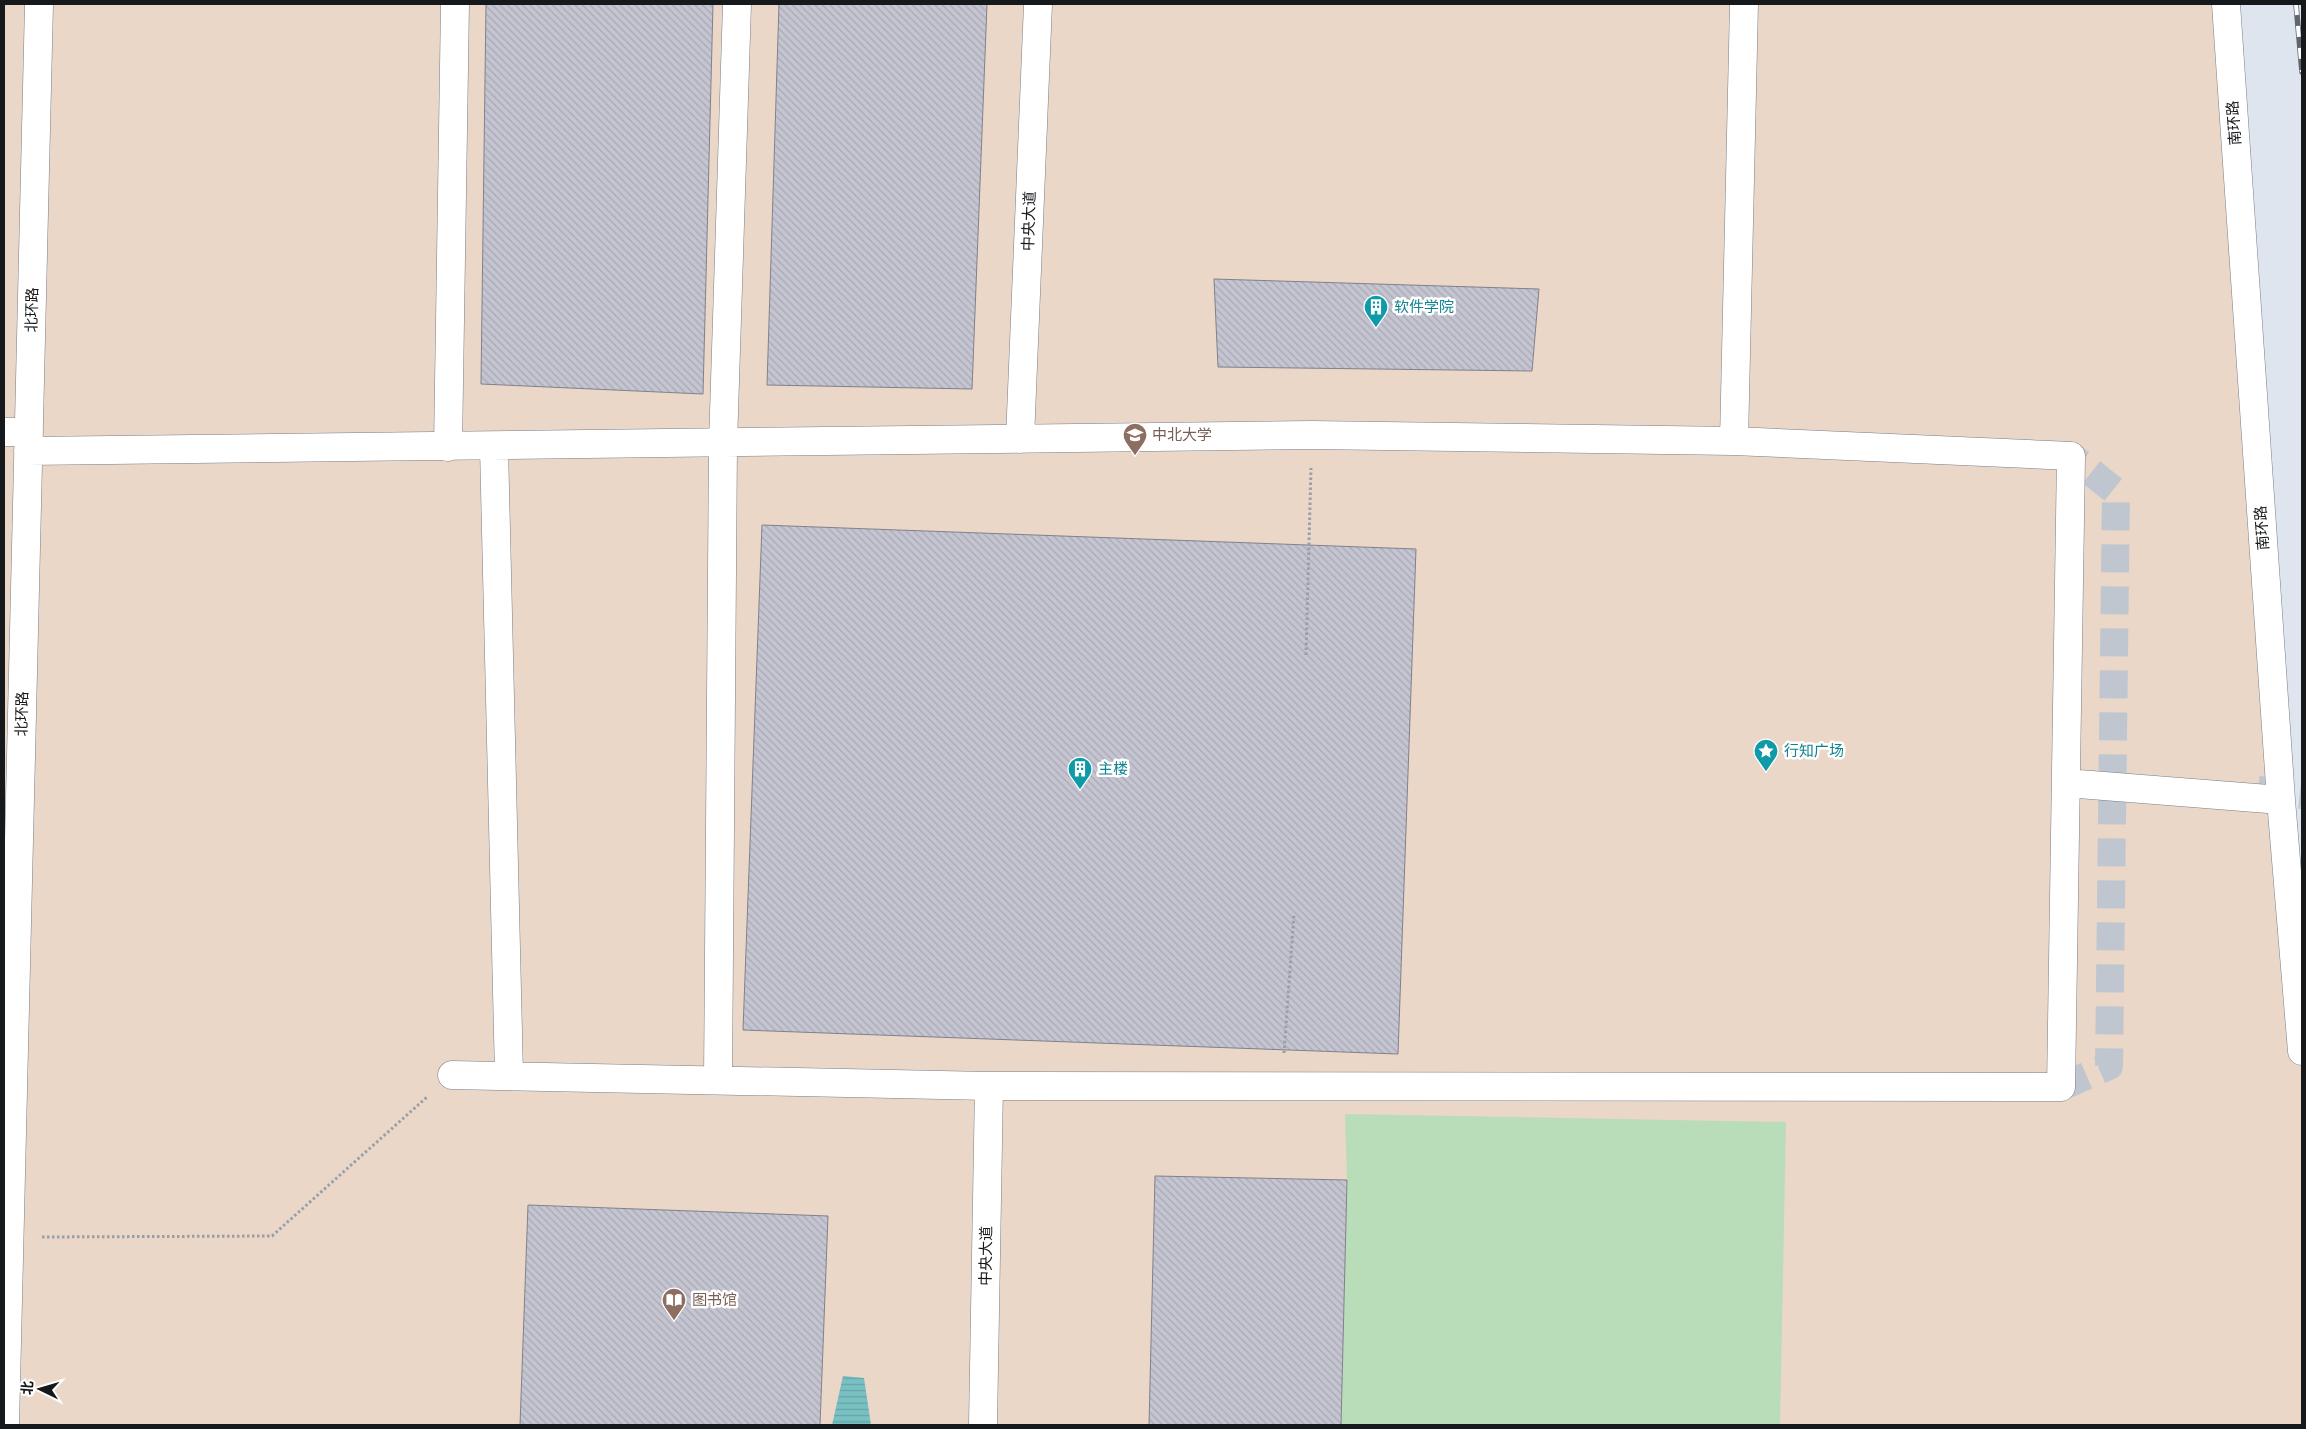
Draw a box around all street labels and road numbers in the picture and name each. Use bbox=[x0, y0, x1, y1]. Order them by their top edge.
street label: 南环路 bbox=[2223, 100, 2244, 146]
street label: 中央大道 bbox=[1019, 191, 1038, 251]
street label: 北环路 bbox=[23, 287, 40, 333]
street label: 南环路 bbox=[2251, 505, 2272, 551]
street label: 北环路 bbox=[13, 691, 30, 737]
street label: 中央大道 bbox=[976, 1226, 995, 1286]

